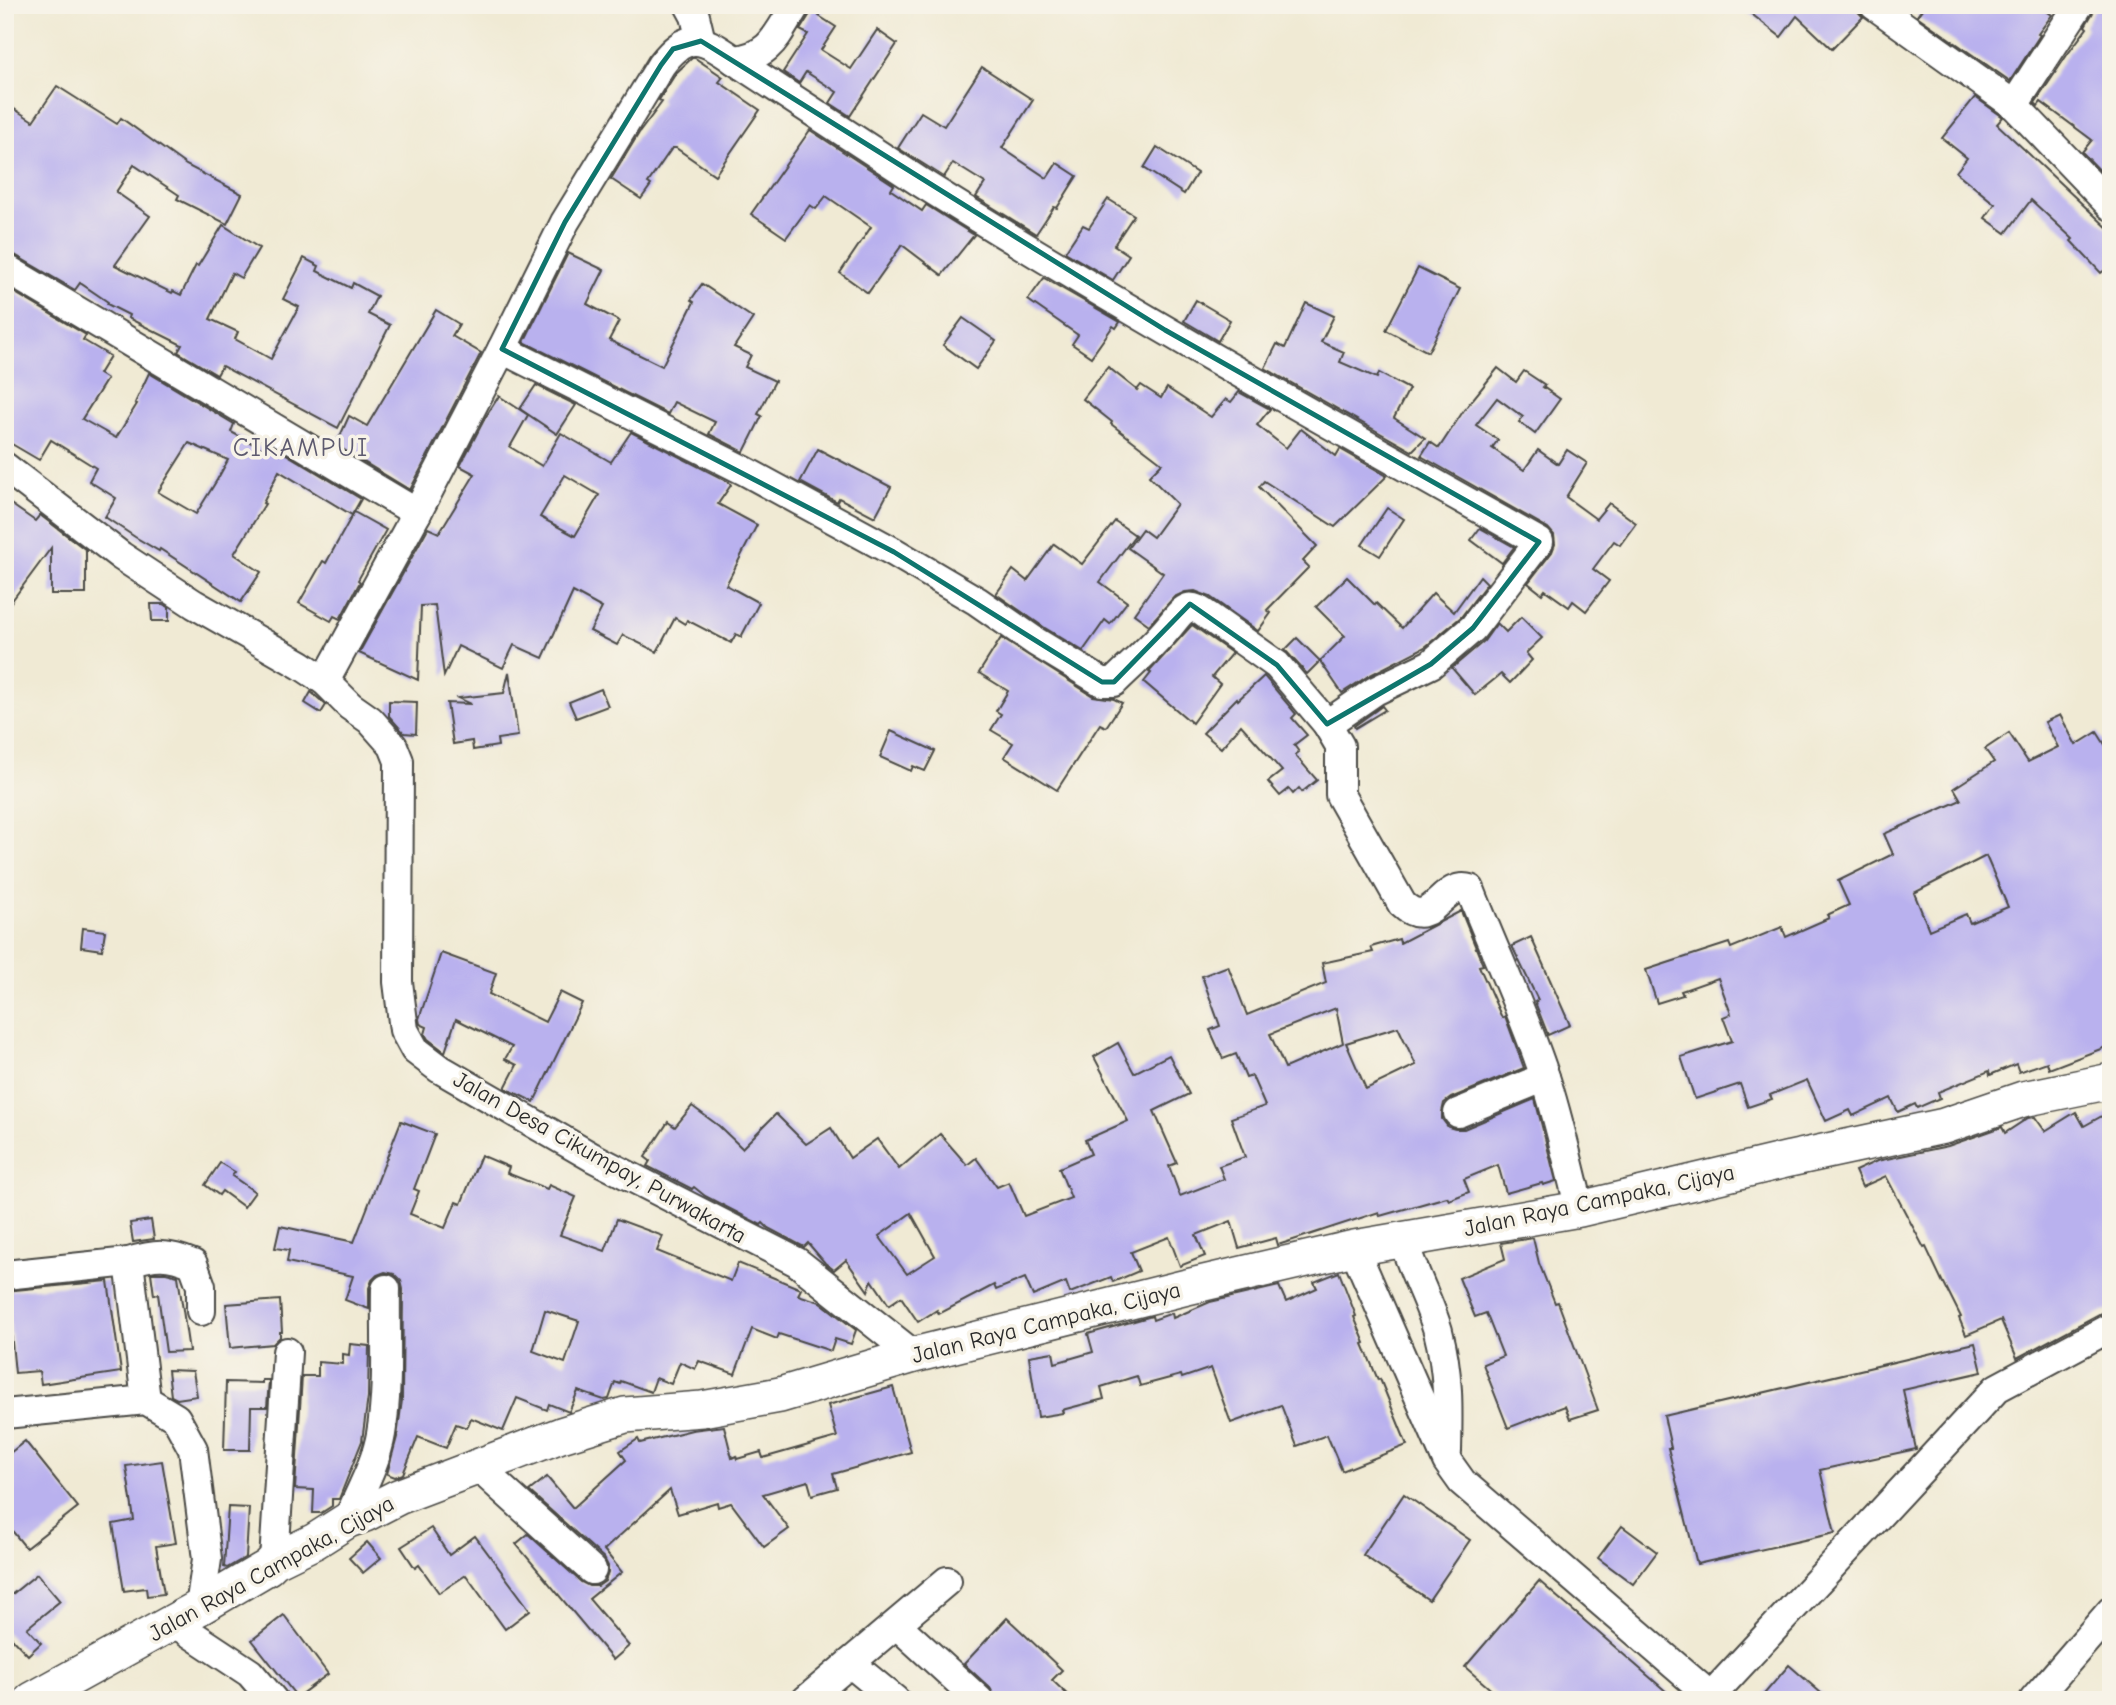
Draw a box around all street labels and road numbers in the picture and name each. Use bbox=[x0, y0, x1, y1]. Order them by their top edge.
street label: Jalan Desa Cikumpay, Purwakarta bbox=[449, 1066, 751, 1249]
street label: Jalan Raya Campaka, Cijaya bbox=[1461, 1159, 1737, 1242]
street label: Jalan Raya Campaka, Cijaya bbox=[909, 1276, 1183, 1369]
street label: Jalan Raya Campaka, Cijaya bbox=[144, 1490, 398, 1647]

